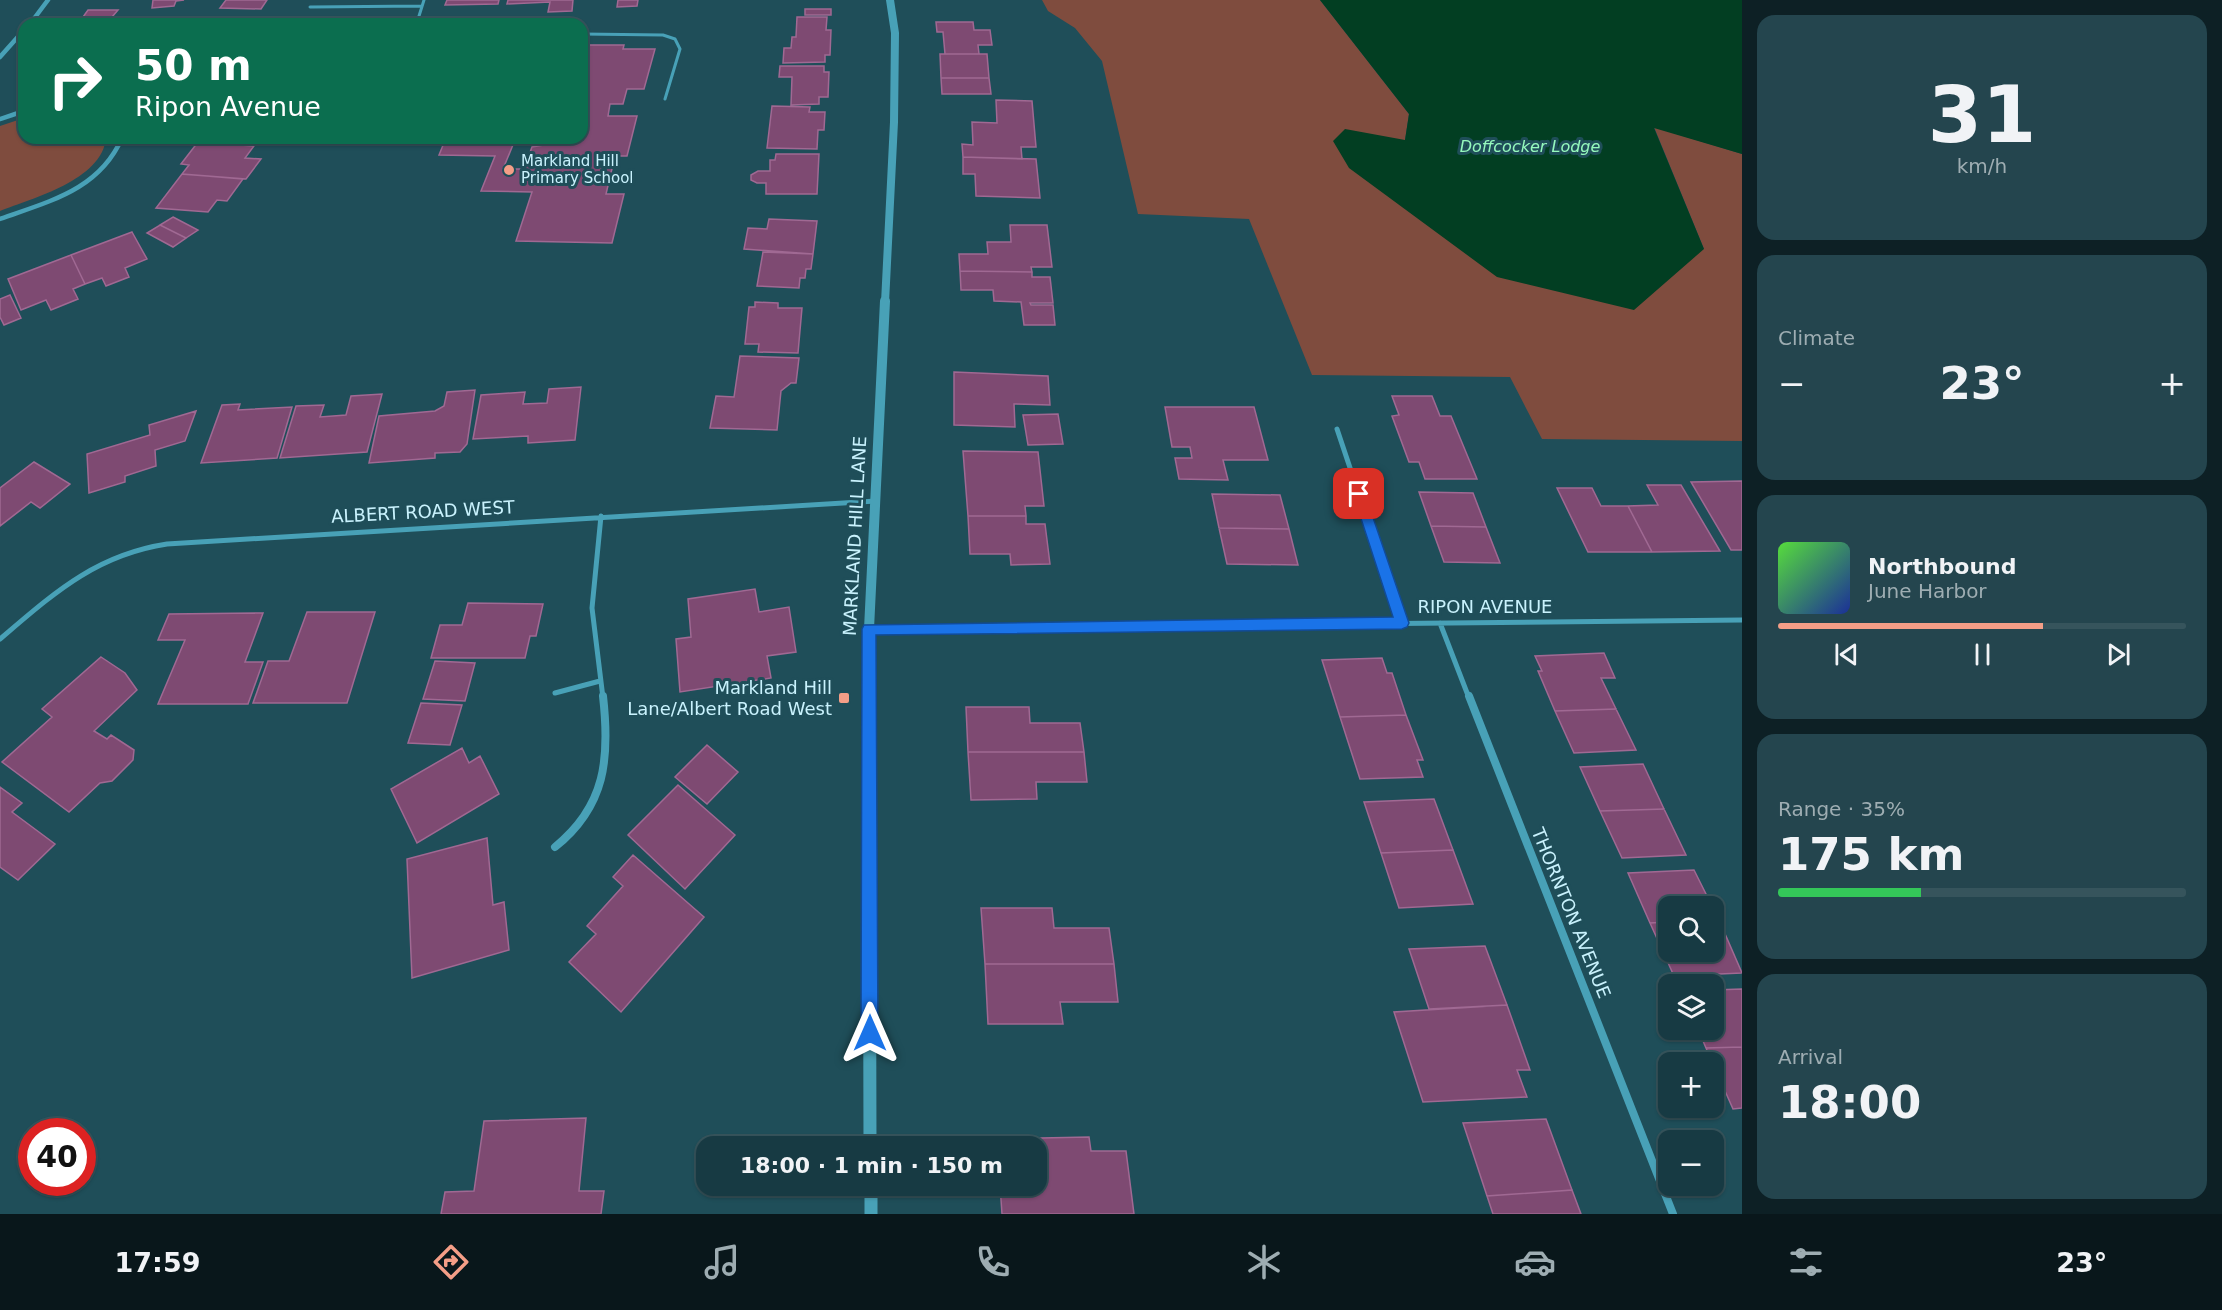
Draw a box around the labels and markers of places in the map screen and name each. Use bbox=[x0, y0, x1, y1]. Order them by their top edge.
place label: Markland Hill Primary School bbox=[521, 152, 634, 187]
marker: Markland Hill Primary School bbox=[502, 163, 516, 177]
pin bbox=[1333, 468, 1384, 519]
place label: Markland Hill Lane/Albert Road West bbox=[627, 677, 832, 719]
marker: Markland Hill Lane/Albert Road West bbox=[837, 691, 851, 705]

